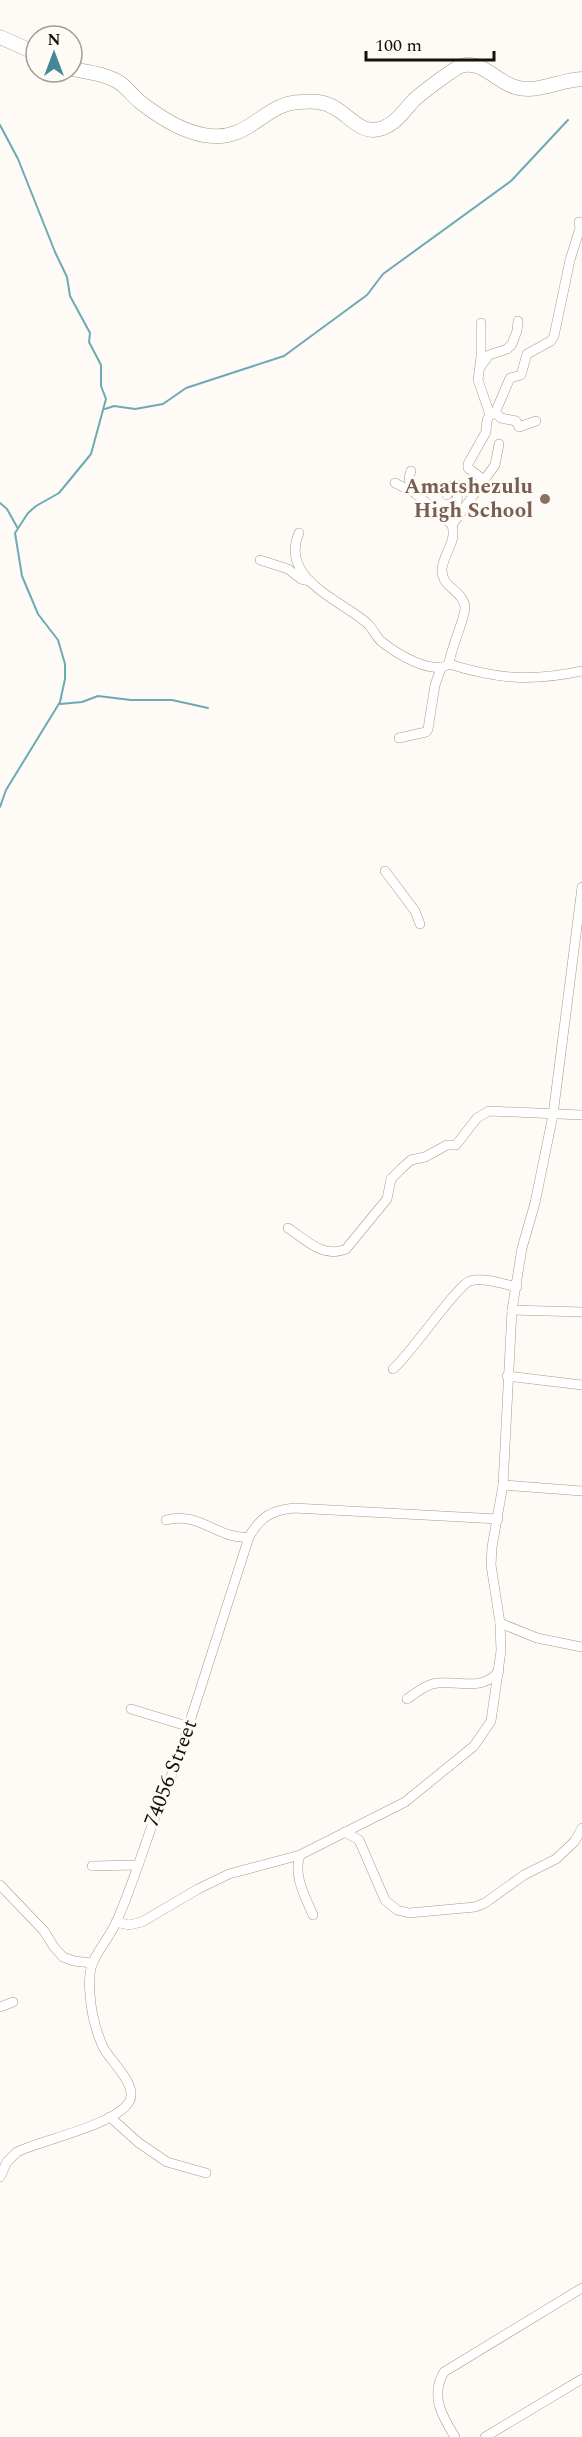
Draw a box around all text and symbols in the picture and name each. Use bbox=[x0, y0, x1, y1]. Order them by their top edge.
north arrow bbox=[24, 24, 84, 84]
scale bar bbox=[366, 24, 494, 62]
text: N bbox=[47, 28, 61, 52]
text: 100 m bbox=[375, 32, 422, 59]
place label: Amatshezulu High School bbox=[404, 471, 534, 527]
marker: Amatshezulu High School bbox=[538, 492, 552, 506]
street label: 74056 Street bbox=[136, 1715, 206, 1831]

